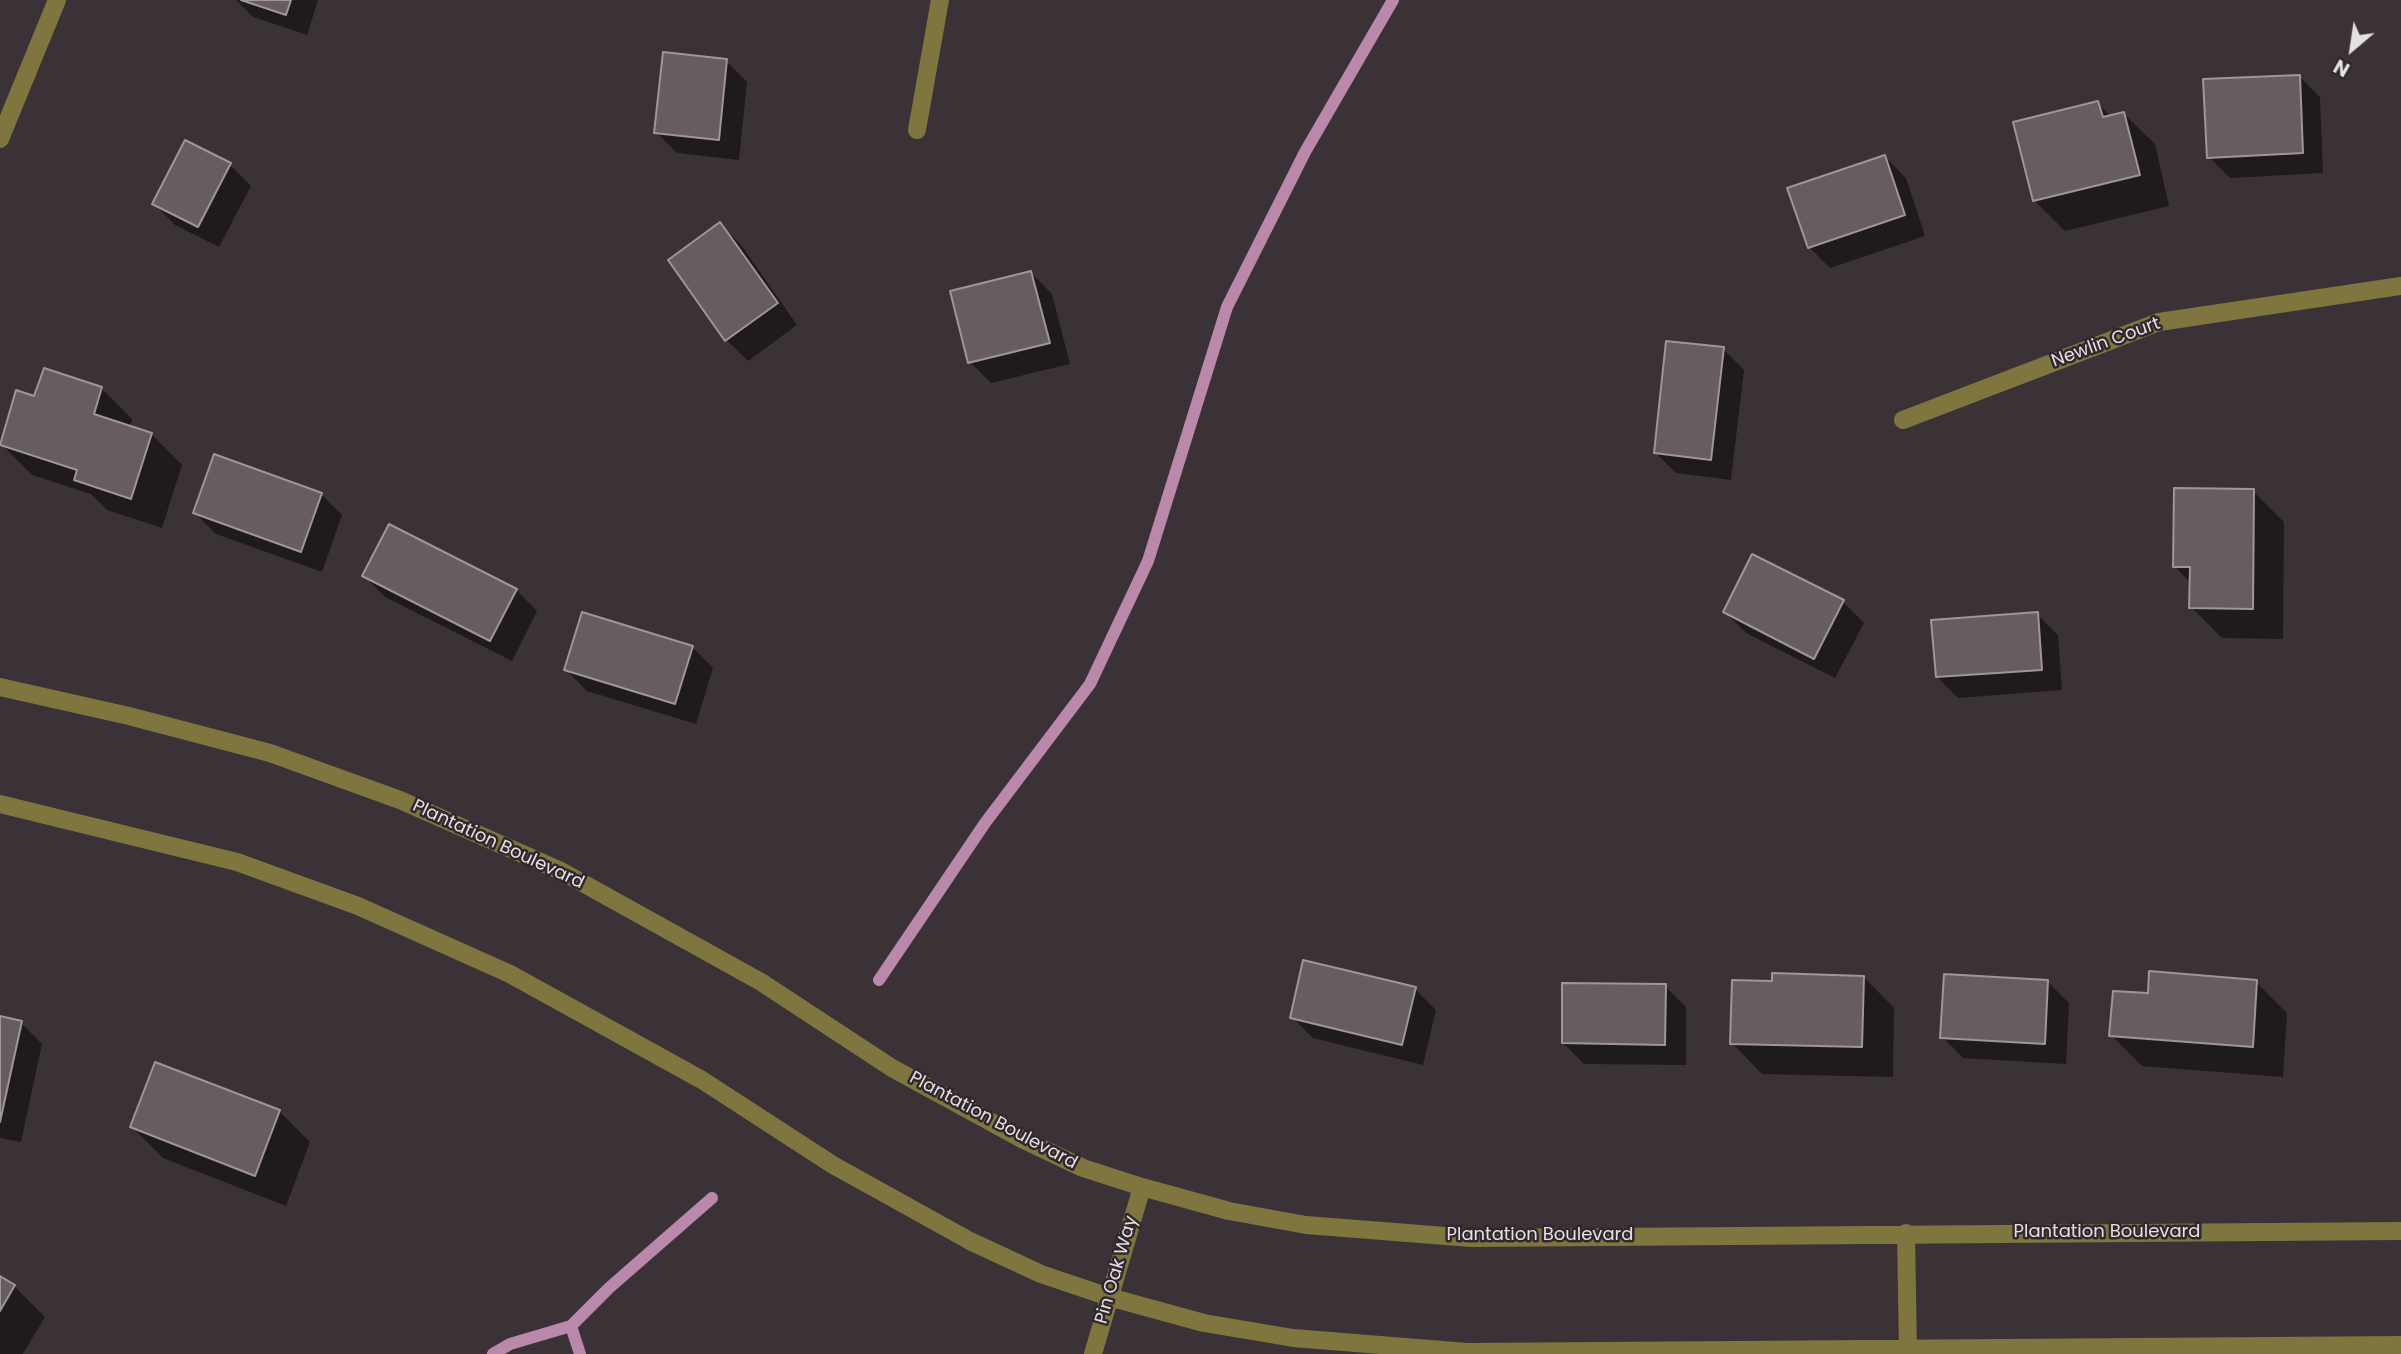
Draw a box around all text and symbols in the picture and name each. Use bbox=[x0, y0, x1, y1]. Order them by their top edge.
north arrow bbox=[2317, 14, 2387, 84]
text: N bbox=[2329, 53, 2354, 83]
street label: Newlin Court bbox=[2049, 313, 2163, 373]
street label: Plantation Boulevard bbox=[409, 796, 587, 894]
street label: Plantation Boulevard bbox=[905, 1068, 1081, 1174]
street label: Pin Oak Way bbox=[1091, 1213, 1143, 1327]
street label: Plantation Boulevard bbox=[2014, 1221, 2200, 1243]
street label: Plantation Boulevard bbox=[1447, 1224, 1633, 1246]

